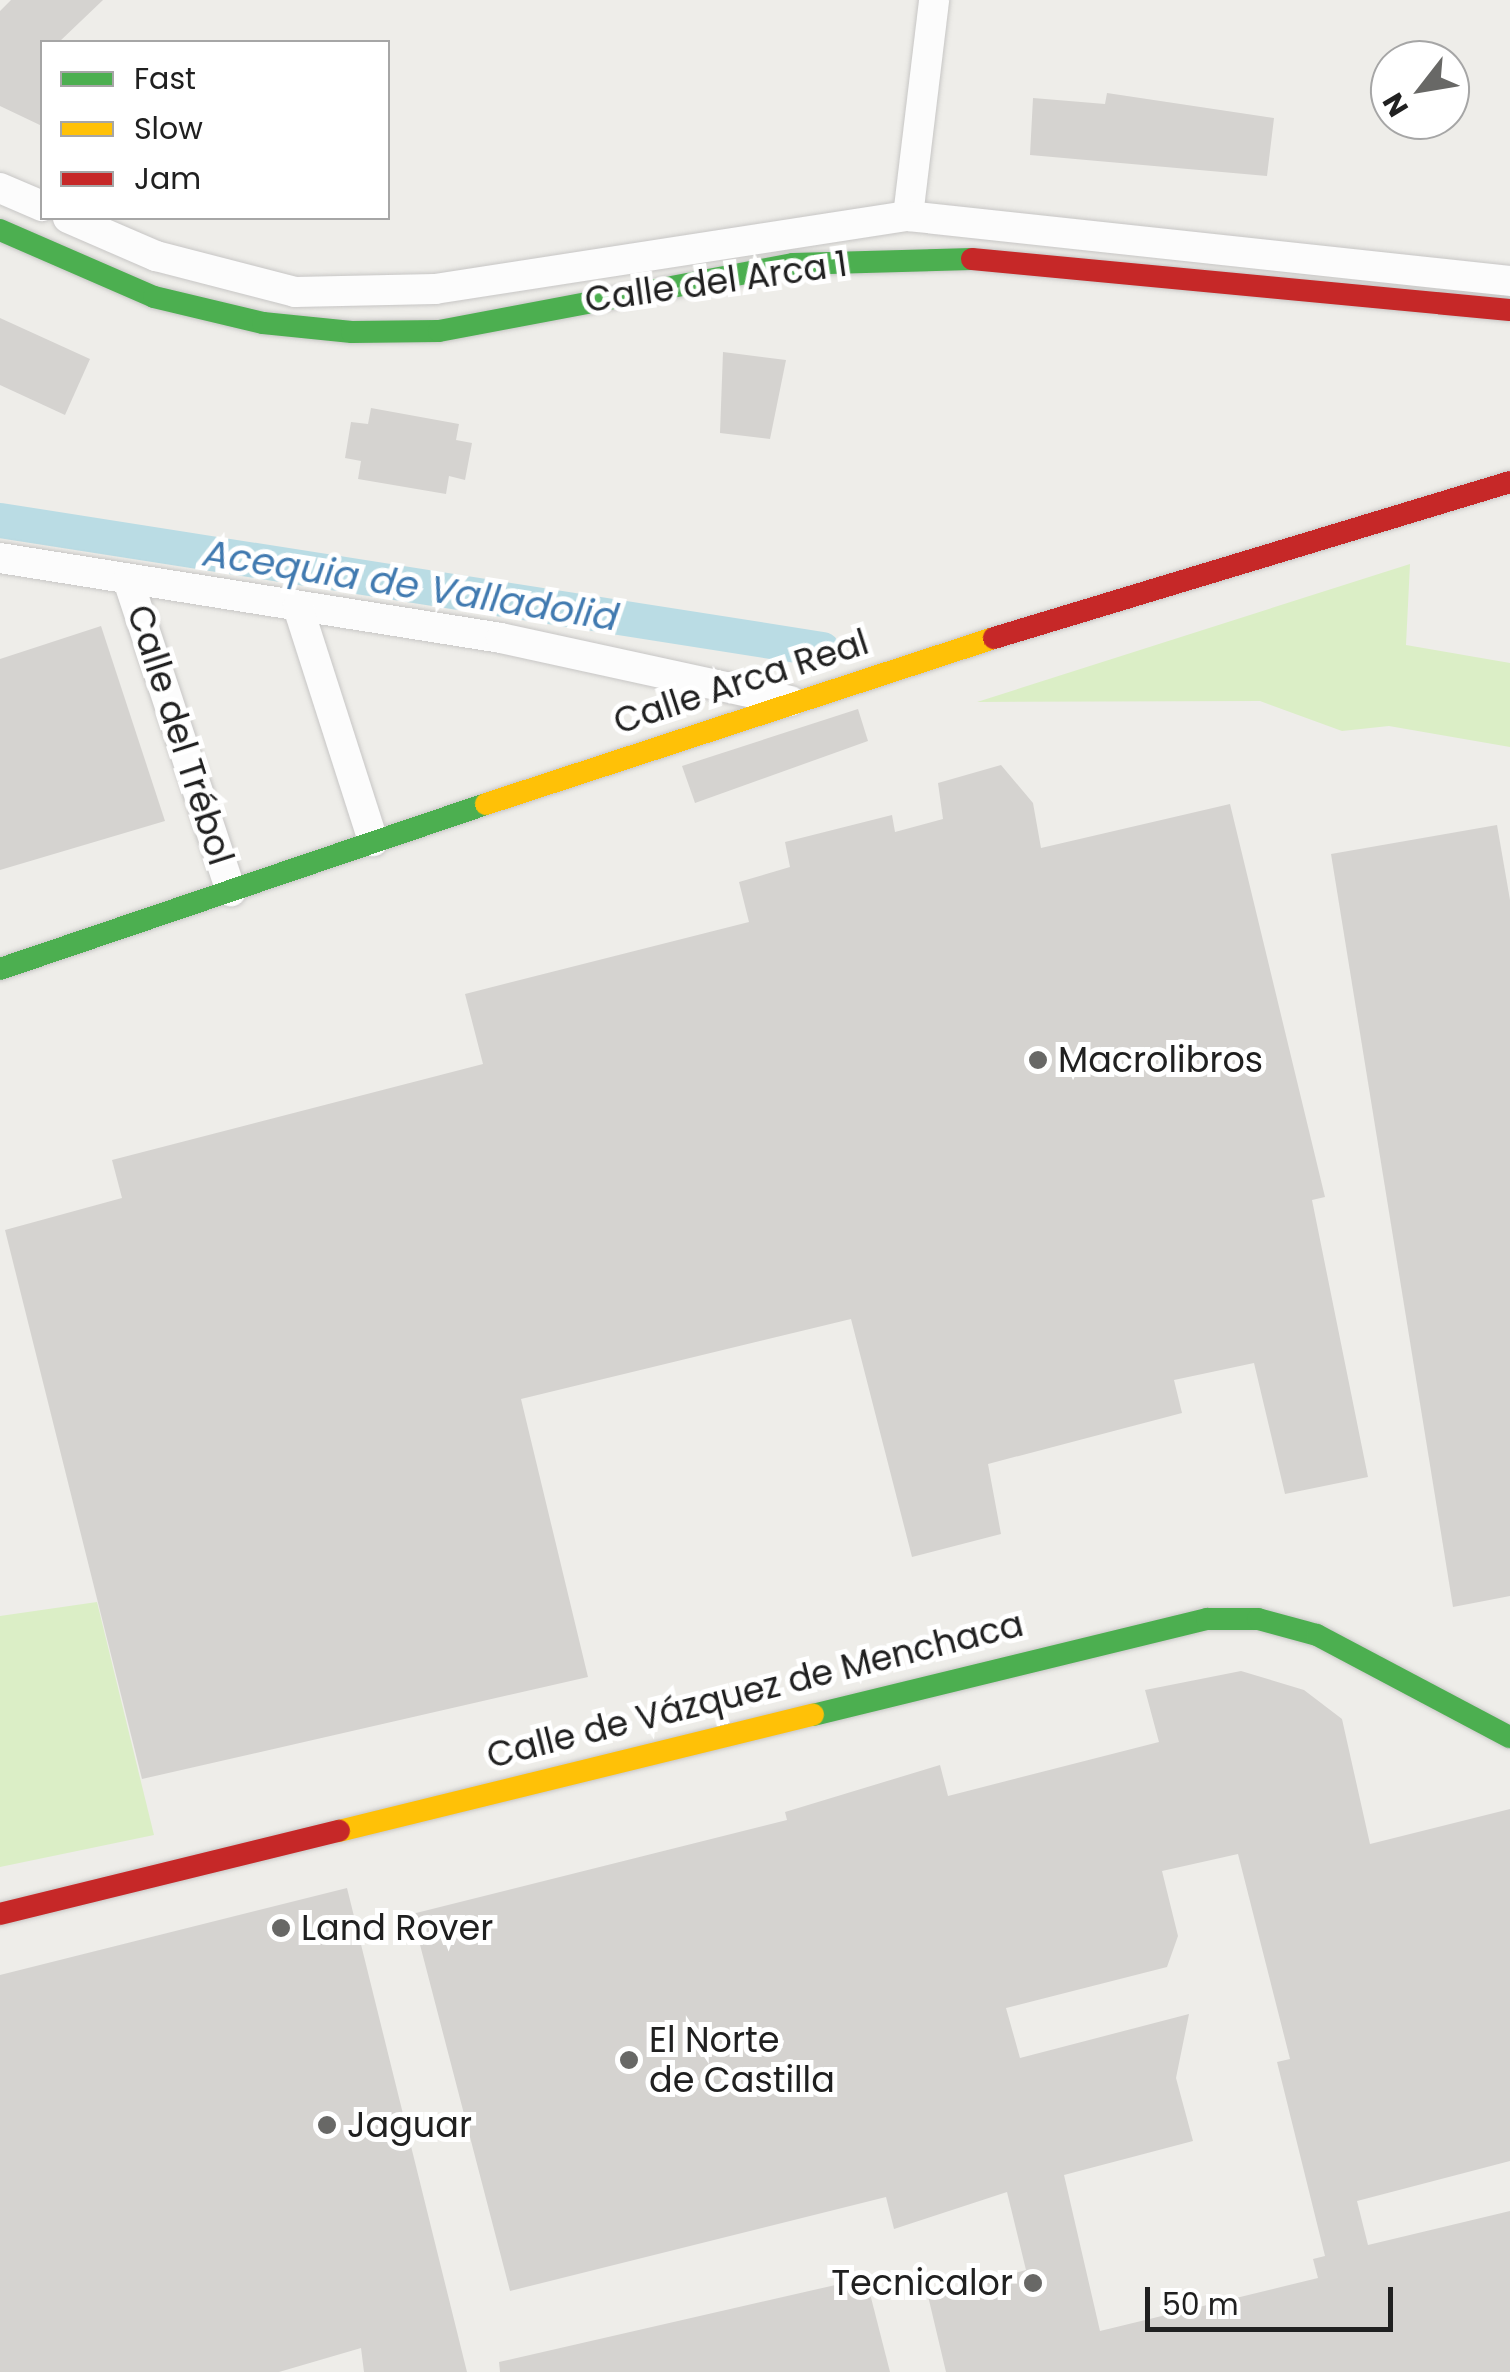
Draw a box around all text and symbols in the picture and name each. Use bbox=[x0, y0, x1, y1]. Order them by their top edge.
legend bbox=[40, 40, 390, 220]
north arrow bbox=[1370, 40, 1470, 140]
text: Fast bbox=[134, 57, 196, 100]
text: N bbox=[1373, 86, 1418, 124]
text: Slow bbox=[134, 107, 203, 150]
text: Jam bbox=[134, 157, 201, 200]
street label: Calle del Arca 1 bbox=[582, 243, 850, 321]
water label: Acequia de Valladolid bbox=[200, 530, 622, 640]
street label: Calle del Trébol bbox=[118, 600, 242, 870]
street label: Calle Arca Real bbox=[608, 621, 874, 743]
place label: Macrolibros bbox=[1058, 1039, 1263, 1081]
marker: Macrolibros bbox=[1027, 1049, 1049, 1071]
street label: Calle de Vázquez de Menchaca bbox=[483, 1603, 1027, 1777]
place label: Land Rover bbox=[301, 1907, 493, 1949]
marker: Land Rover bbox=[270, 1917, 292, 1939]
place label: El Norte de Castilla bbox=[649, 2019, 835, 2101]
marker: El Norte de Castilla bbox=[618, 2049, 640, 2071]
place label: Jaguar bbox=[347, 2104, 472, 2146]
marker: Jaguar bbox=[316, 2114, 338, 2136]
place label: Tecnicalor bbox=[831, 2262, 1013, 2304]
scale bar bbox=[1150, 2267, 1398, 2329]
marker: Tecnicalor bbox=[1022, 2272, 1044, 2294]
text: 50 m bbox=[1162, 2283, 1239, 2326]

